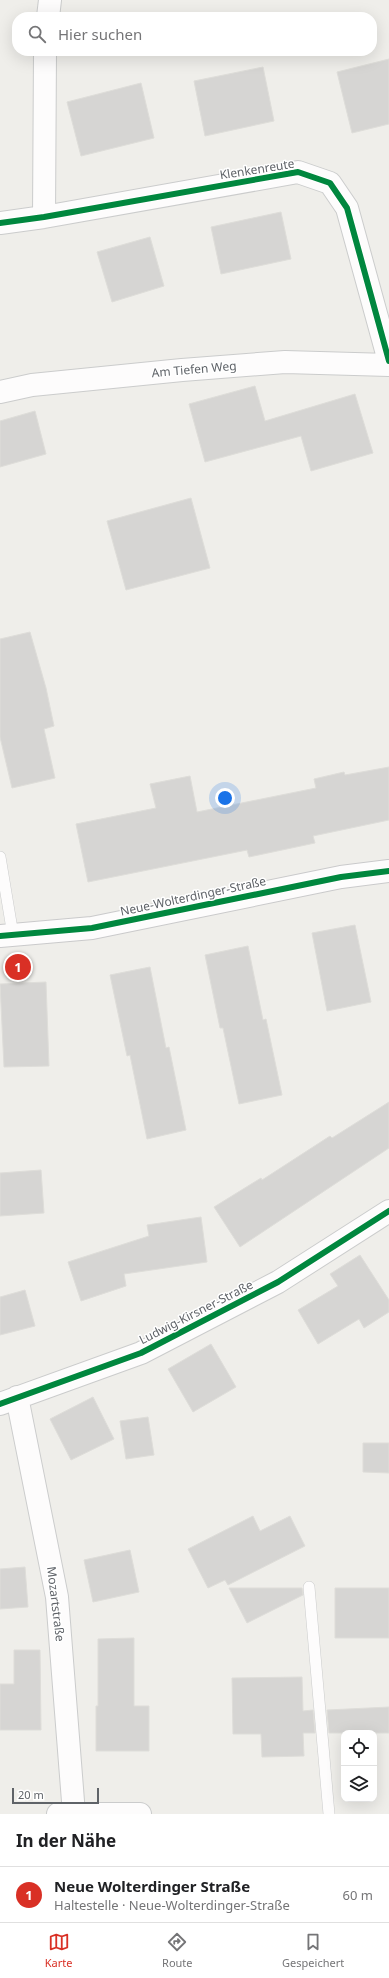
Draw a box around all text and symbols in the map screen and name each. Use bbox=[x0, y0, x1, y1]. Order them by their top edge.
search box bbox=[12, 12, 377, 56]
icon: search bbox=[26, 23, 48, 45]
text: Hier suchen bbox=[58, 24, 142, 44]
street label: Klenkenreute bbox=[218, 155, 296, 183]
street label: Am Tiefen Weg bbox=[151, 357, 237, 381]
your location bbox=[215, 788, 235, 808]
street label: Neue-Wolterdinger-Straße bbox=[119, 872, 268, 920]
pin: 1 bbox=[5, 952, 31, 982]
street label: Ludwig-Kirsner-Straße bbox=[136, 1276, 256, 1348]
street label: Mozartstraße bbox=[43, 1565, 69, 1643]
map controls bbox=[341, 1730, 377, 1802]
button: locate bbox=[341, 1730, 377, 1766]
button: layers bbox=[341, 1766, 377, 1802]
scale bar bbox=[12, 1786, 99, 1805]
text: 20 m bbox=[18, 1787, 44, 1802]
text: In der Nähe bbox=[16, 1829, 116, 1852]
text: Neue Wolterdinger Straße bbox=[54, 1876, 250, 1896]
text: 1 bbox=[25, 1886, 33, 1904]
text: 60 m bbox=[343, 1886, 373, 1904]
text: Haltestelle · Neue-Wolterdinger-Straße bbox=[54, 1896, 290, 1914]
tab: Karte bbox=[45, 1931, 72, 1970]
tab: Route bbox=[162, 1931, 193, 1970]
tab: Gespeichert bbox=[282, 1931, 344, 1970]

